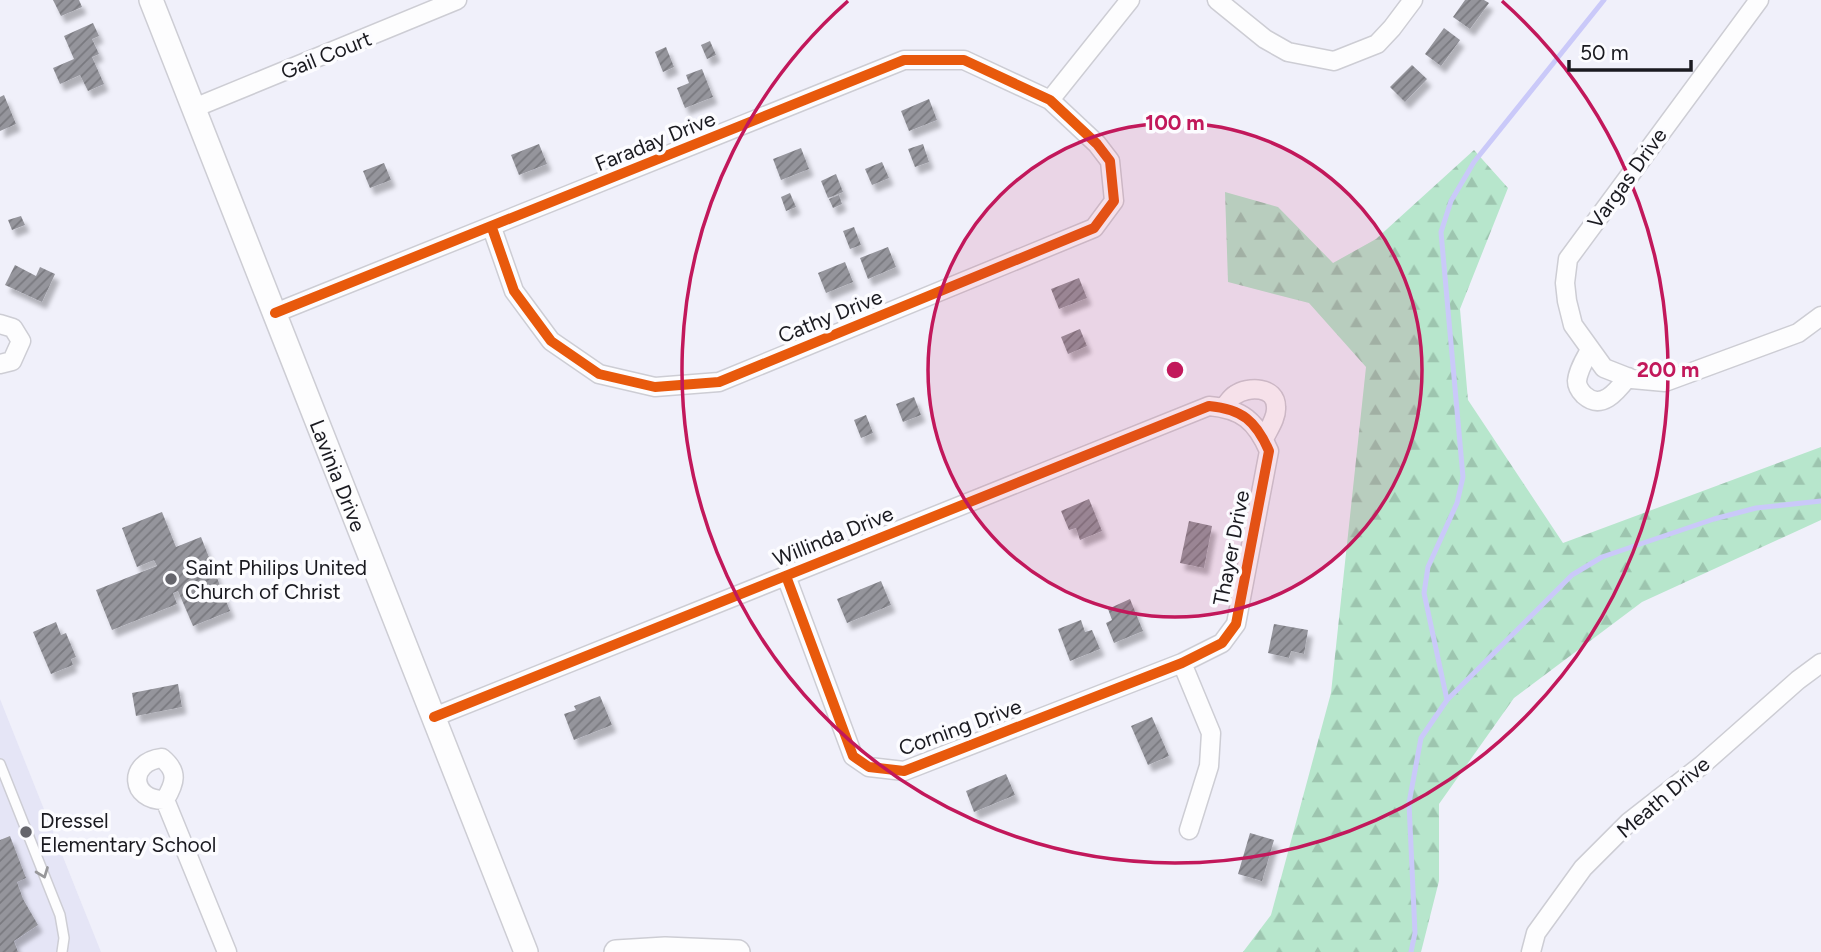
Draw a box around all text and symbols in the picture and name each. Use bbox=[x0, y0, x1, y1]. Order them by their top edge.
street label: Gail Court bbox=[277, 26, 375, 84]
scale bar bbox=[1569, 28, 1692, 72]
text: 50 m bbox=[1580, 40, 1629, 65]
street label: Faraday Drive bbox=[591, 106, 719, 176]
text: 100 m bbox=[1145, 110, 1205, 135]
street label: Vargas Drive bbox=[1582, 123, 1672, 233]
street label: Cathy Drive bbox=[774, 284, 886, 348]
text: 200 m bbox=[1637, 357, 1699, 382]
centre of rings bbox=[1163, 358, 1187, 382]
street label: Lavinia Drive bbox=[305, 416, 372, 535]
street label: Thayer Drive bbox=[1208, 488, 1254, 608]
street label: Willinda Drive bbox=[769, 501, 897, 571]
place label: Saint Philips United Church of Christ bbox=[185, 555, 367, 604]
marker: Saint Philips United Church of Christ bbox=[163, 571, 179, 587]
street label: Corning Drive bbox=[895, 693, 1025, 761]
street label: Meath Drive bbox=[1612, 751, 1714, 843]
place label: Dressel Elementary School bbox=[40, 808, 216, 857]
marker: Dressel Elementary School bbox=[18, 824, 34, 840]
one-way arrow bbox=[34, 866, 48, 878]

